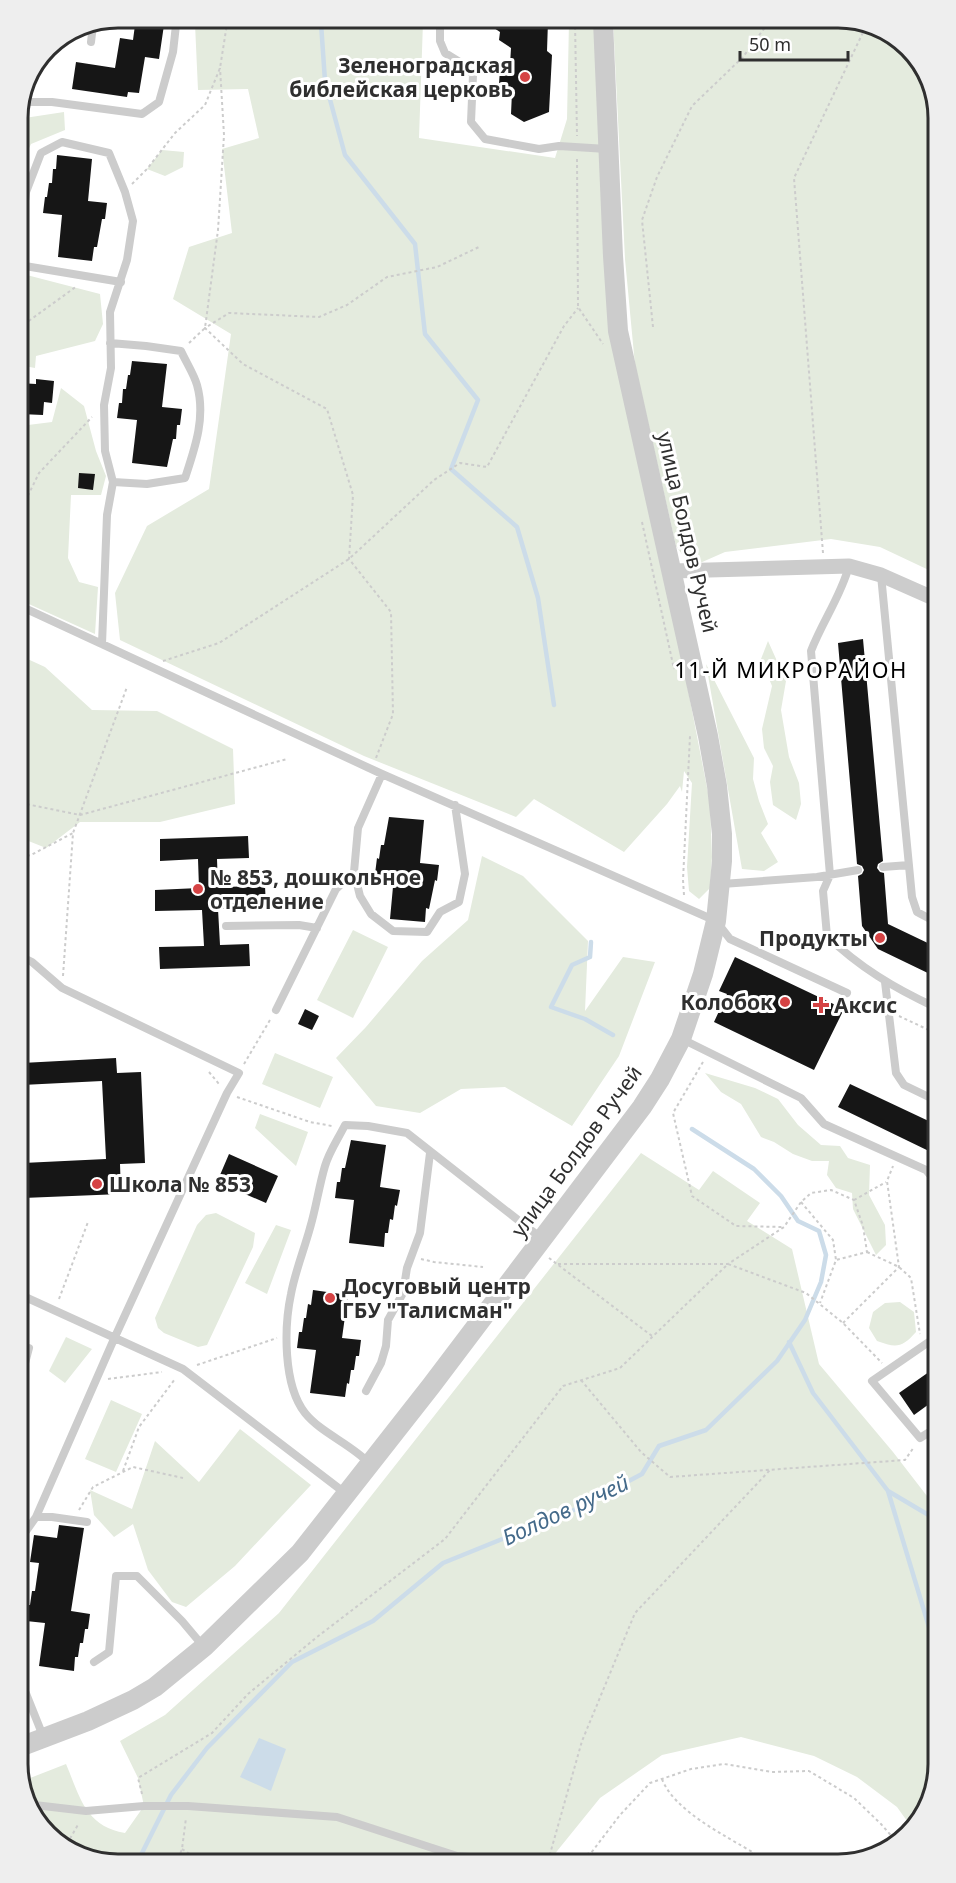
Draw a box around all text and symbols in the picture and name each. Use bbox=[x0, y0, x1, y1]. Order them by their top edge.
scale bar bbox=[740, 24, 848, 62]
text: 50 m bbox=[749, 32, 791, 56]
place label: Зеленоградская библейская церковь bbox=[289, 51, 513, 103]
marker: Зеленоградская библейская церковь bbox=[518, 70, 532, 84]
street label: улица Болдов Ручей bbox=[651, 429, 725, 635]
district label: 11-Й МИКРОРАЙОН bbox=[674, 654, 908, 684]
place label: № 853, дошкольное отделение bbox=[210, 863, 421, 915]
marker: № 853, дошкольное отделение bbox=[191, 882, 205, 896]
place label: Продукты bbox=[759, 924, 868, 952]
marker: Продукты bbox=[873, 931, 887, 945]
place label: Колобок bbox=[681, 988, 773, 1016]
place label: Аксис bbox=[834, 991, 897, 1019]
marker: Колобок bbox=[778, 995, 792, 1009]
marker: Аксис bbox=[812, 996, 830, 1014]
street label: улица Болдов Ручей bbox=[504, 1060, 648, 1242]
place label: Школа № 853 bbox=[109, 1170, 251, 1198]
marker: Школа № 853 bbox=[90, 1177, 104, 1191]
place label: Досуговый центр ГБУ "Талисман" bbox=[342, 1272, 531, 1324]
marker: Досуговый центр ГБУ "Талисман" bbox=[323, 1291, 337, 1305]
water label: Болдов ручей bbox=[497, 1466, 634, 1551]

